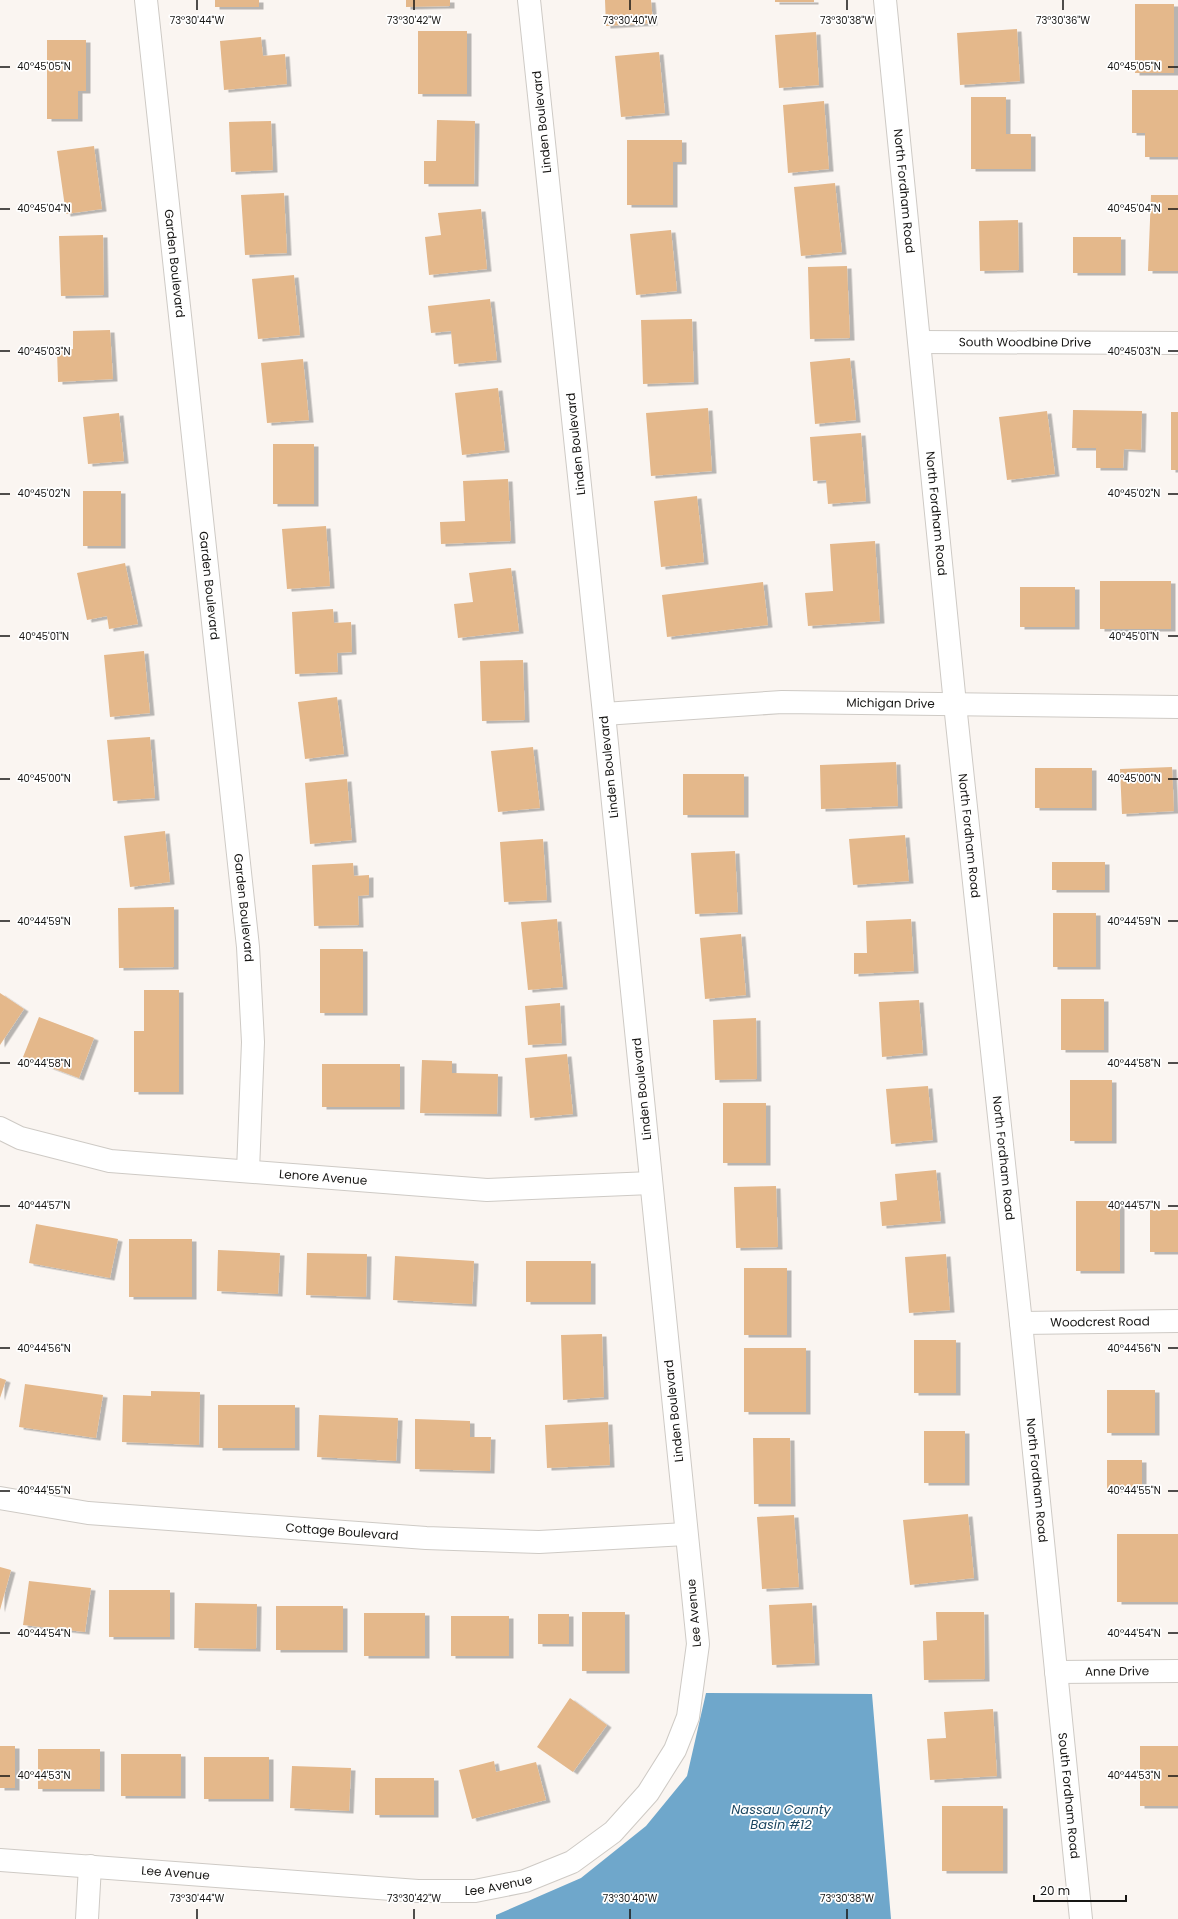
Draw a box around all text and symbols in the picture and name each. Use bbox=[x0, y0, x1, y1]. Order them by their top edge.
text: 73°30'44"W bbox=[170, 13, 224, 28]
text: 73°30'42"W bbox=[387, 13, 441, 28]
text: 73°30'40"W bbox=[603, 13, 657, 28]
text: 73°30'38"W bbox=[820, 13, 874, 28]
text: 73°30'36"W bbox=[1036, 13, 1090, 28]
text: 40°45'05"N bbox=[17, 59, 71, 74]
text: 40°45'05"N bbox=[1107, 59, 1161, 74]
street label: Linden Boulevard bbox=[528, 70, 555, 174]
street label: North Fordham Road bbox=[890, 128, 919, 254]
text: 40°45'04"N bbox=[17, 201, 71, 216]
text: 40°45'04"N bbox=[1107, 201, 1161, 216]
street label: Garden Boulevard bbox=[161, 208, 189, 319]
street label: South Woodbine Drive bbox=[959, 333, 1091, 351]
text: 40°45'03"N bbox=[18, 344, 70, 359]
text: 40°45'03"N bbox=[1108, 344, 1160, 359]
street label: Linden Boulevard bbox=[562, 392, 589, 496]
street label: North Fordham Road bbox=[922, 450, 951, 576]
text: 40°45'02"N bbox=[18, 486, 70, 501]
text: 40°45'02"N bbox=[1108, 486, 1160, 501]
street label: Garden Boulevard bbox=[195, 530, 224, 641]
text: 40°45'01"N bbox=[19, 629, 69, 644]
text: 40°45'01"N bbox=[1109, 629, 1159, 644]
street label: Michigan Drive bbox=[846, 694, 935, 712]
street label: Linden Boulevard bbox=[595, 715, 622, 819]
text: 40°45'00"N bbox=[17, 771, 71, 786]
text: 40°45'00"N bbox=[1107, 771, 1161, 786]
street label: North Fordham Road bbox=[954, 773, 985, 899]
street label: Garden Boulevard bbox=[230, 853, 258, 962]
text: 40°44'59"N bbox=[17, 914, 71, 929]
text: 40°44'59"N bbox=[1107, 914, 1161, 929]
street label: Linden Boulevard bbox=[628, 1037, 655, 1141]
text: 40°44'58"N bbox=[17, 1056, 71, 1071]
text: 40°44'58"N bbox=[1107, 1056, 1161, 1071]
street label: North Fordham Road bbox=[989, 1095, 1019, 1221]
street label: Lenore Avenue bbox=[278, 1165, 368, 1189]
text: 40°44'57"N bbox=[18, 1198, 70, 1213]
text: 40°44'57"N bbox=[1108, 1198, 1160, 1213]
street label: Woodcrest Road bbox=[1050, 1312, 1150, 1331]
text: 40°44'56"N bbox=[17, 1341, 71, 1356]
text: 40°44'56"N bbox=[1107, 1341, 1161, 1356]
street label: Linden Boulevard bbox=[660, 1359, 687, 1463]
street label: North Fordham Road bbox=[1023, 1417, 1052, 1543]
text: 40°44'55"N bbox=[17, 1483, 71, 1498]
text: 40°44'55"N bbox=[1107, 1483, 1161, 1498]
street label: Cottage Boulevard bbox=[285, 1519, 399, 1544]
street label: Lee Avenue bbox=[682, 1578, 705, 1648]
text: 40°44'54"N bbox=[17, 1626, 71, 1641]
text: 40°44'54"N bbox=[1107, 1626, 1161, 1641]
street label: Anne Drive bbox=[1085, 1662, 1149, 1680]
street label: South Fordham Road bbox=[1054, 1732, 1084, 1859]
text: 40°44'53"N bbox=[18, 1768, 70, 1783]
text: 40°44'53"N bbox=[1108, 1768, 1160, 1783]
water label: Nassau County Basin #12 bbox=[731, 1800, 831, 1834]
street label: Lee Avenue bbox=[141, 1862, 210, 1884]
street label: Lee Avenue bbox=[465, 1870, 535, 1899]
scale bar bbox=[1034, 1877, 1126, 1903]
text: 20 m bbox=[1040, 1882, 1070, 1899]
text: 73°30'44"W bbox=[170, 1891, 224, 1906]
text: 73°30'42"W bbox=[387, 1891, 441, 1906]
text: 73°30'40"W bbox=[603, 1891, 657, 1906]
text: 73°30'38"W bbox=[820, 1891, 874, 1906]

